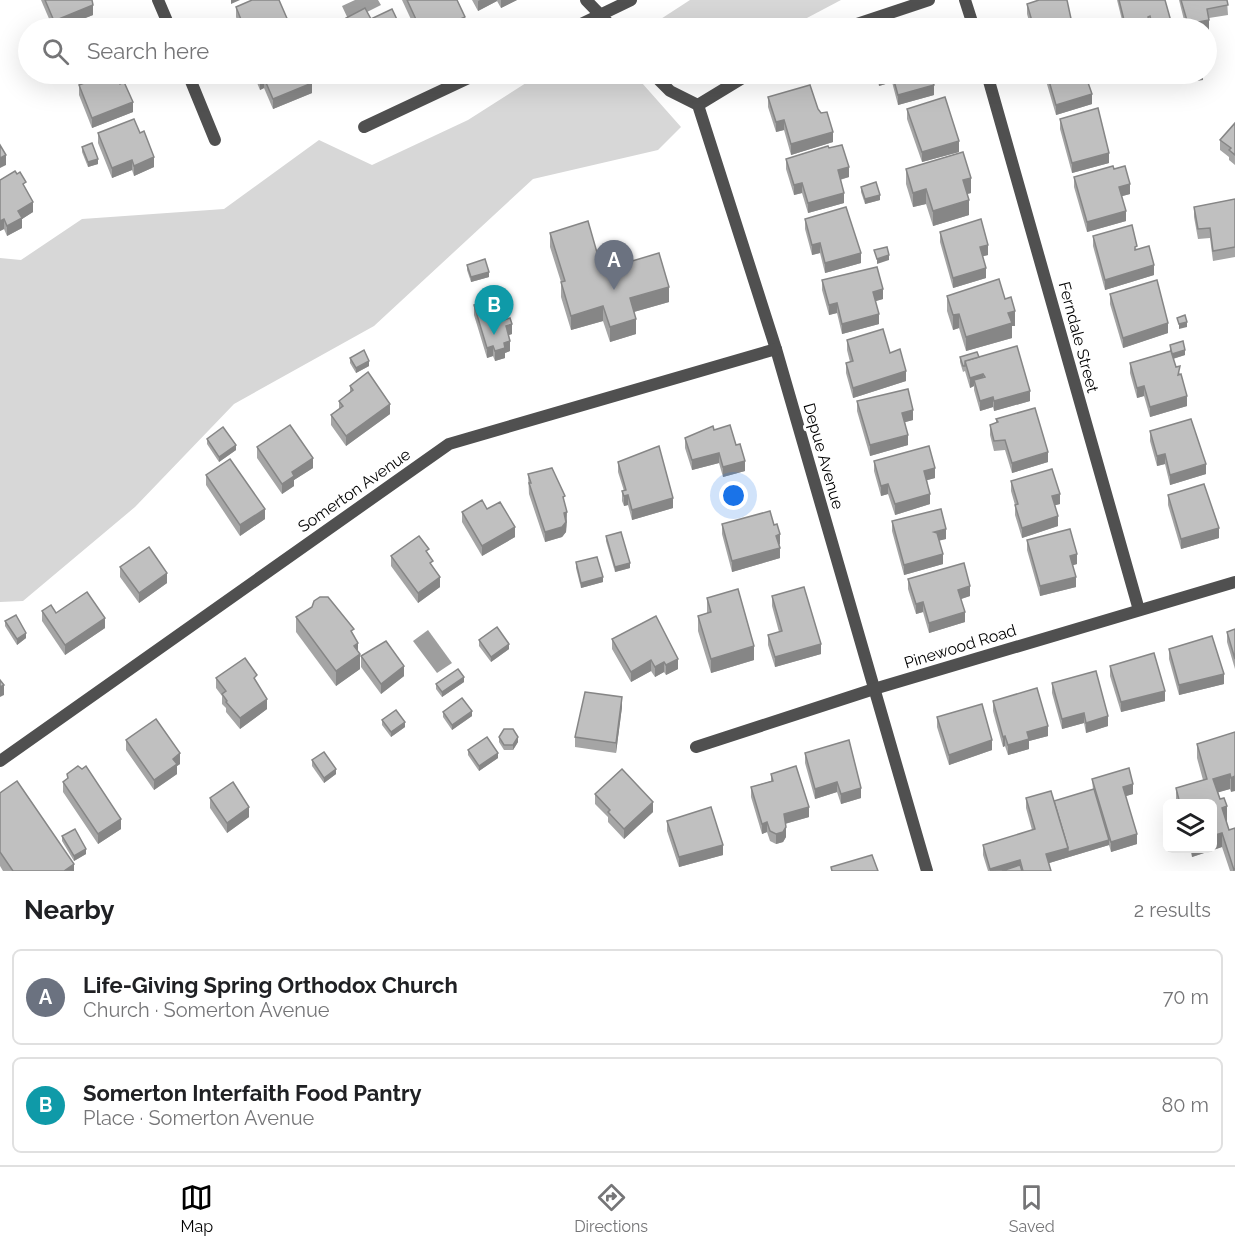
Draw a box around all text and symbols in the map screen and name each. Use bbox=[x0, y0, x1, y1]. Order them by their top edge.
search box bbox=[18, 18, 1217, 84]
icon: search bbox=[39, 35, 72, 68]
text: Search here bbox=[87, 38, 209, 64]
pin: A bbox=[594, 240, 634, 290]
street label: Ferndale Street bbox=[1055, 280, 1103, 395]
pin: B bbox=[474, 286, 514, 335]
street label: Depue Avenue bbox=[799, 401, 848, 511]
street label: Somerton Avenue bbox=[294, 445, 414, 536]
your location bbox=[719, 481, 748, 510]
street label: Pinewood Road bbox=[902, 620, 1018, 673]
map controls bbox=[1163, 799, 1217, 853]
button: layers bbox=[1163, 799, 1217, 853]
text: Nearby bbox=[24, 895, 114, 925]
text: 2 results bbox=[1134, 898, 1211, 922]
text: Life-Giving Spring Orthodox Church bbox=[83, 972, 458, 998]
text: A bbox=[39, 985, 52, 1009]
text: 70 m bbox=[1163, 985, 1209, 1009]
text: Church · Somerton Avenue bbox=[83, 998, 330, 1022]
text: Somerton Interfaith Food Pantry bbox=[83, 1080, 422, 1106]
text: B bbox=[39, 1093, 52, 1117]
text: 80 m bbox=[1161, 1093, 1209, 1117]
text: Place · Somerton Avenue bbox=[83, 1106, 314, 1130]
tab: Map bbox=[180, 1181, 213, 1236]
tab: Directions bbox=[574, 1181, 648, 1236]
tab: Saved bbox=[1009, 1181, 1055, 1236]

